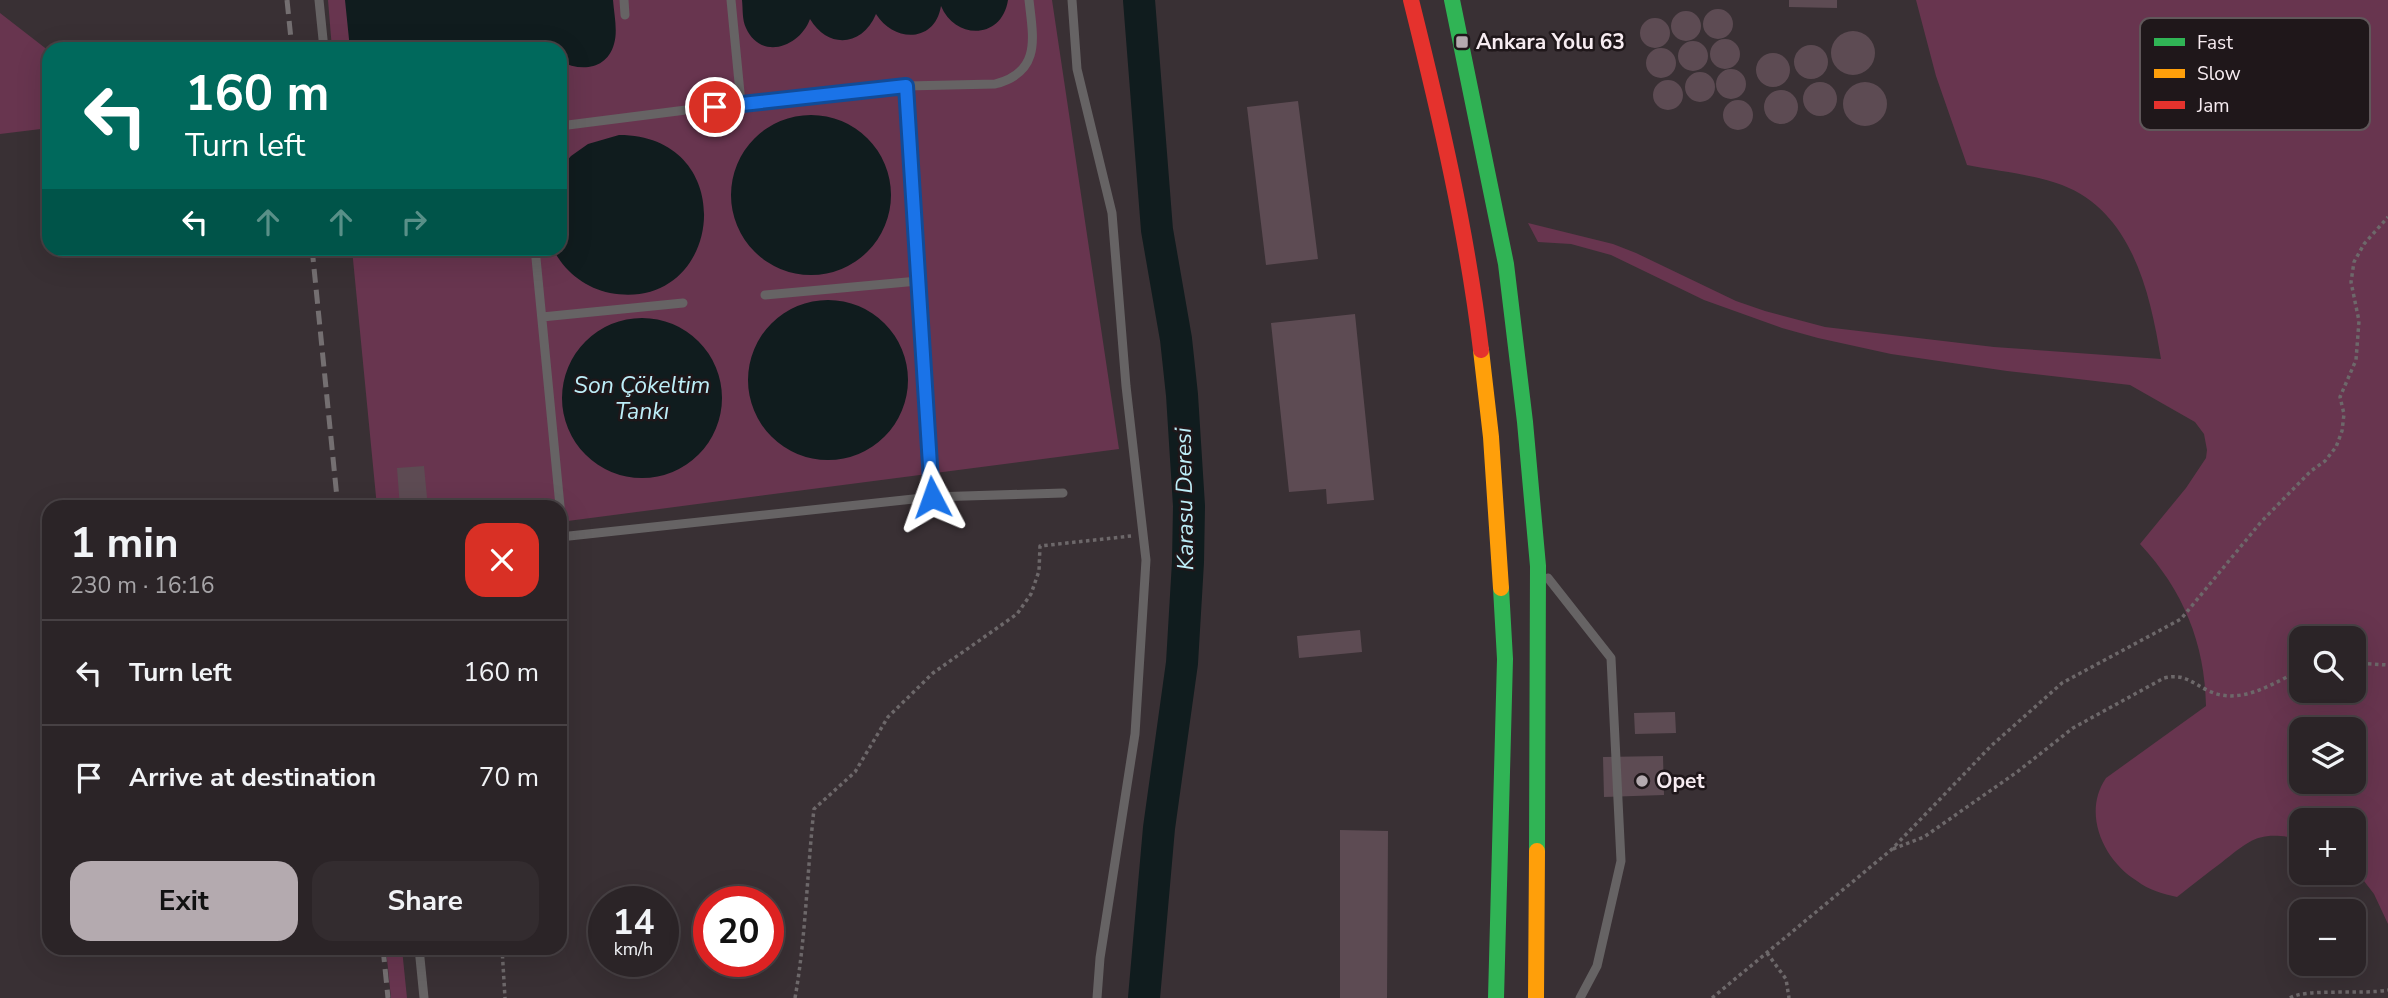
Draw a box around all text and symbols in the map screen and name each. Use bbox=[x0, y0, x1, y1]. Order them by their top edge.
legend bbox=[2140, 18, 2370, 130]
place label: Ankara Yolu 63 bbox=[1476, 28, 1625, 56]
text: Fast bbox=[2197, 30, 2233, 56]
marker: Ankara Yolu 63 bbox=[1454, 34, 1470, 50]
text: 160 m bbox=[185, 60, 329, 127]
text: Slow bbox=[2197, 61, 2241, 87]
icon: left bbox=[70, 70, 161, 161]
pin bbox=[685, 77, 745, 137]
icon: arrive bbox=[696, 88, 734, 126]
text: Jam bbox=[2196, 93, 2230, 119]
text: Turn left bbox=[185, 124, 305, 167]
icon: left bbox=[176, 203, 214, 241]
icon: ahead bbox=[249, 203, 287, 241]
icon: ahead bbox=[322, 203, 360, 241]
icon: right bbox=[395, 203, 433, 241]
water label: Son Çökeltim Tankı bbox=[574, 370, 710, 427]
water label: Karasu Deresi bbox=[1168, 427, 1201, 571]
position arrow bbox=[895, 460, 969, 534]
text: 1 min bbox=[70, 515, 179, 572]
button: close bbox=[465, 523, 539, 597]
text: 230 m · 16:16 bbox=[70, 570, 215, 601]
map controls bbox=[2289, 626, 2366, 976]
button: search bbox=[2289, 626, 2366, 703]
icon: left bbox=[70, 654, 108, 692]
text: Turn left bbox=[129, 655, 232, 690]
text: 160 m bbox=[463, 655, 539, 690]
button: layers bbox=[2289, 717, 2366, 794]
icon: arrive bbox=[70, 759, 108, 797]
text: Arrive at destination bbox=[129, 760, 376, 795]
text: 70 m bbox=[479, 760, 539, 795]
place label: Opet bbox=[1656, 767, 1705, 795]
marker: Opet bbox=[1634, 773, 1650, 789]
button: + bbox=[2289, 808, 2366, 885]
button: Exit bbox=[70, 861, 298, 941]
button: Share bbox=[312, 861, 539, 941]
speed limit sign: 20 bbox=[693, 886, 784, 977]
text: 14 bbox=[612, 899, 655, 946]
button: − bbox=[2289, 899, 2366, 976]
text: km/h bbox=[614, 937, 653, 961]

